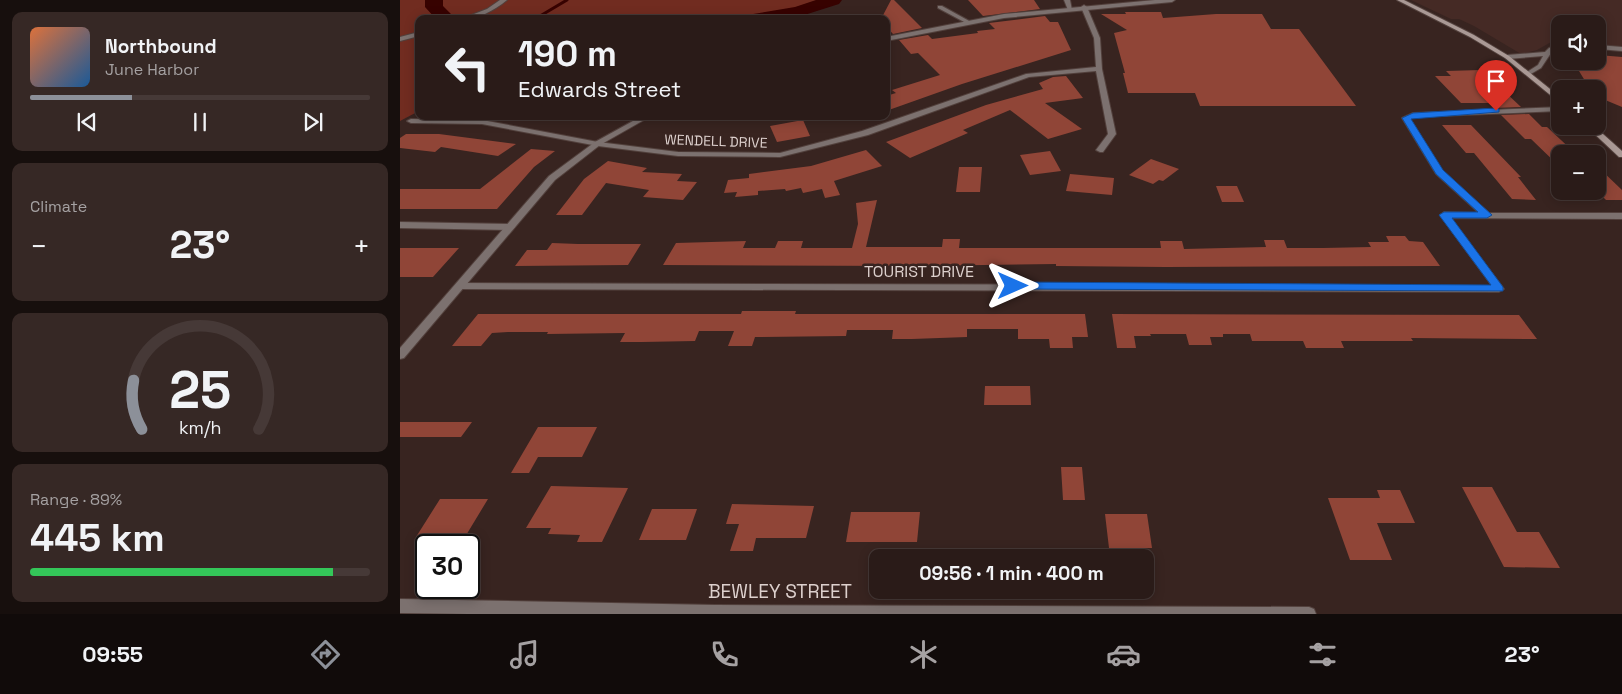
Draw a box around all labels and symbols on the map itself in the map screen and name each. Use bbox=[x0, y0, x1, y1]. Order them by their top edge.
pin bbox=[1475, 60, 1517, 111]
street label: WENDELL DRIVE bbox=[664, 130, 768, 152]
position arrow bbox=[986, 259, 1038, 311]
street label: TOURIST DRIVE bbox=[864, 261, 974, 282]
speed limit sign: 30 bbox=[415, 534, 480, 599]
street label: BEWLEY STREET bbox=[708, 579, 852, 604]

